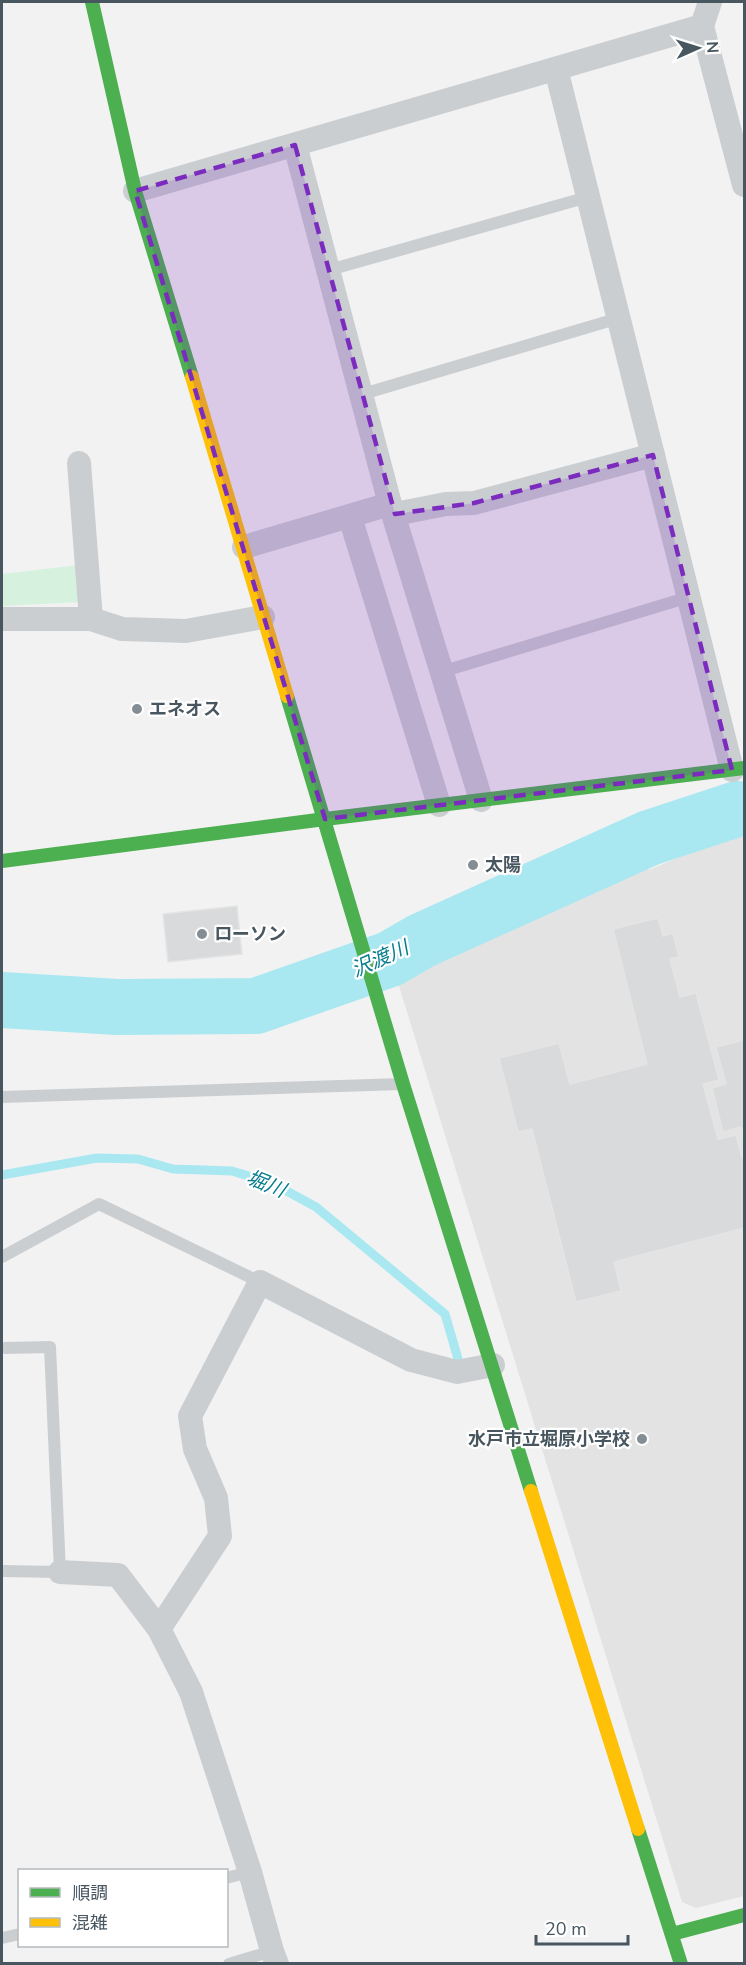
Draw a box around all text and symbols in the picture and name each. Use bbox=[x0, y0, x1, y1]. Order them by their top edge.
north arrow bbox=[668, 18, 728, 78]
text: N bbox=[701, 41, 723, 54]
place label: エネオス bbox=[149, 697, 221, 721]
marker: エネオス bbox=[130, 702, 144, 716]
place label: 太陽 bbox=[485, 853, 521, 877]
marker: 太陽 bbox=[466, 858, 480, 872]
place label: ローソン bbox=[214, 922, 286, 946]
marker: ローソン bbox=[195, 927, 209, 941]
water label: 沢渡川 bbox=[347, 934, 415, 984]
water label: 堀川 bbox=[242, 1164, 291, 1205]
place label: 水戸市立堀原小学校 bbox=[468, 1427, 630, 1451]
marker: 水戸市立堀原小学校 bbox=[635, 1432, 649, 1446]
legend bbox=[18, 1869, 228, 1947]
text: 順調 bbox=[72, 1881, 108, 1905]
scale bar bbox=[536, 1908, 628, 1946]
text: 混雑 bbox=[72, 1911, 108, 1935]
text: 20 m bbox=[545, 1917, 587, 1941]

